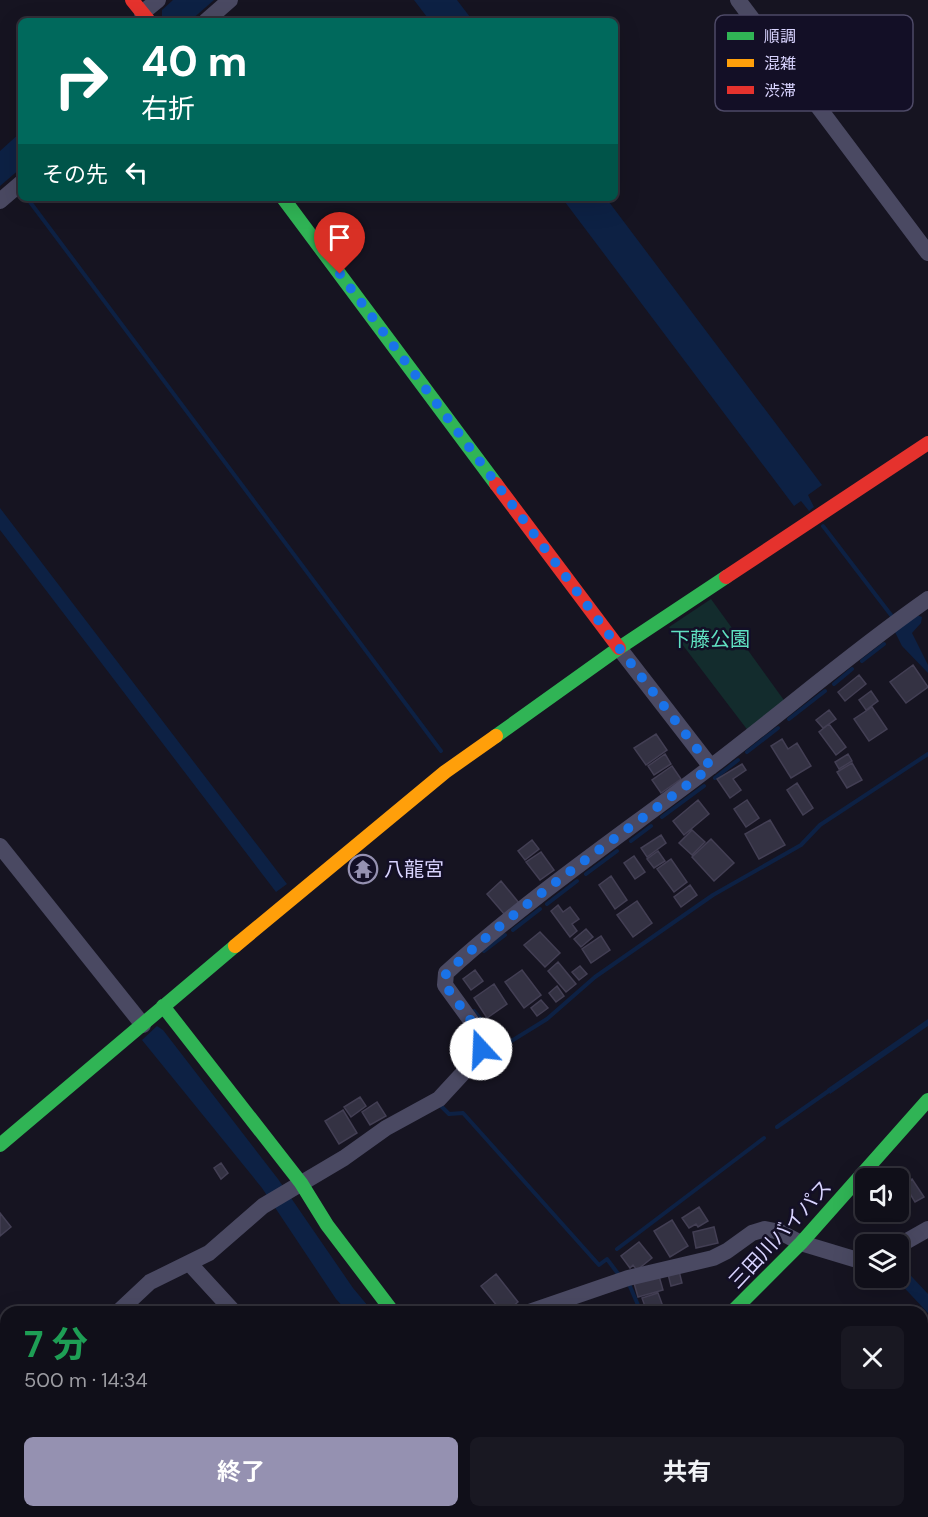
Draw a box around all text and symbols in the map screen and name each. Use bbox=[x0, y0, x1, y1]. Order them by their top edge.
legend bbox=[715, 15, 913, 111]
text: 順調 bbox=[764, 26, 796, 47]
text: 40 m bbox=[141, 34, 247, 89]
icon: right bbox=[42, 42, 120, 120]
text: 混雑 bbox=[764, 53, 796, 74]
text: 渋滞 bbox=[764, 80, 796, 101]
text: 右折 bbox=[141, 91, 195, 126]
icon: left bbox=[120, 156, 153, 189]
text: その先 bbox=[42, 160, 108, 189]
pin bbox=[314, 212, 365, 274]
icon: arrive bbox=[323, 221, 356, 254]
park label: 下藤公園 bbox=[670, 626, 750, 652]
temple icon: 八龍宮 bbox=[347, 853, 379, 885]
place label: 八龍宮 bbox=[384, 856, 444, 882]
position arrow bbox=[449, 1017, 513, 1081]
map controls bbox=[855, 1168, 909, 1288]
button: sound bbox=[855, 1168, 909, 1222]
street label: 三田川バイパス bbox=[723, 1174, 837, 1294]
button: layers bbox=[855, 1234, 909, 1288]
text: 7 分 bbox=[24, 1321, 88, 1368]
button: close bbox=[841, 1326, 904, 1389]
text: 500 m · 14:34 bbox=[24, 1367, 148, 1393]
button: 終了 bbox=[24, 1437, 458, 1506]
button: 共有 bbox=[470, 1437, 904, 1506]

